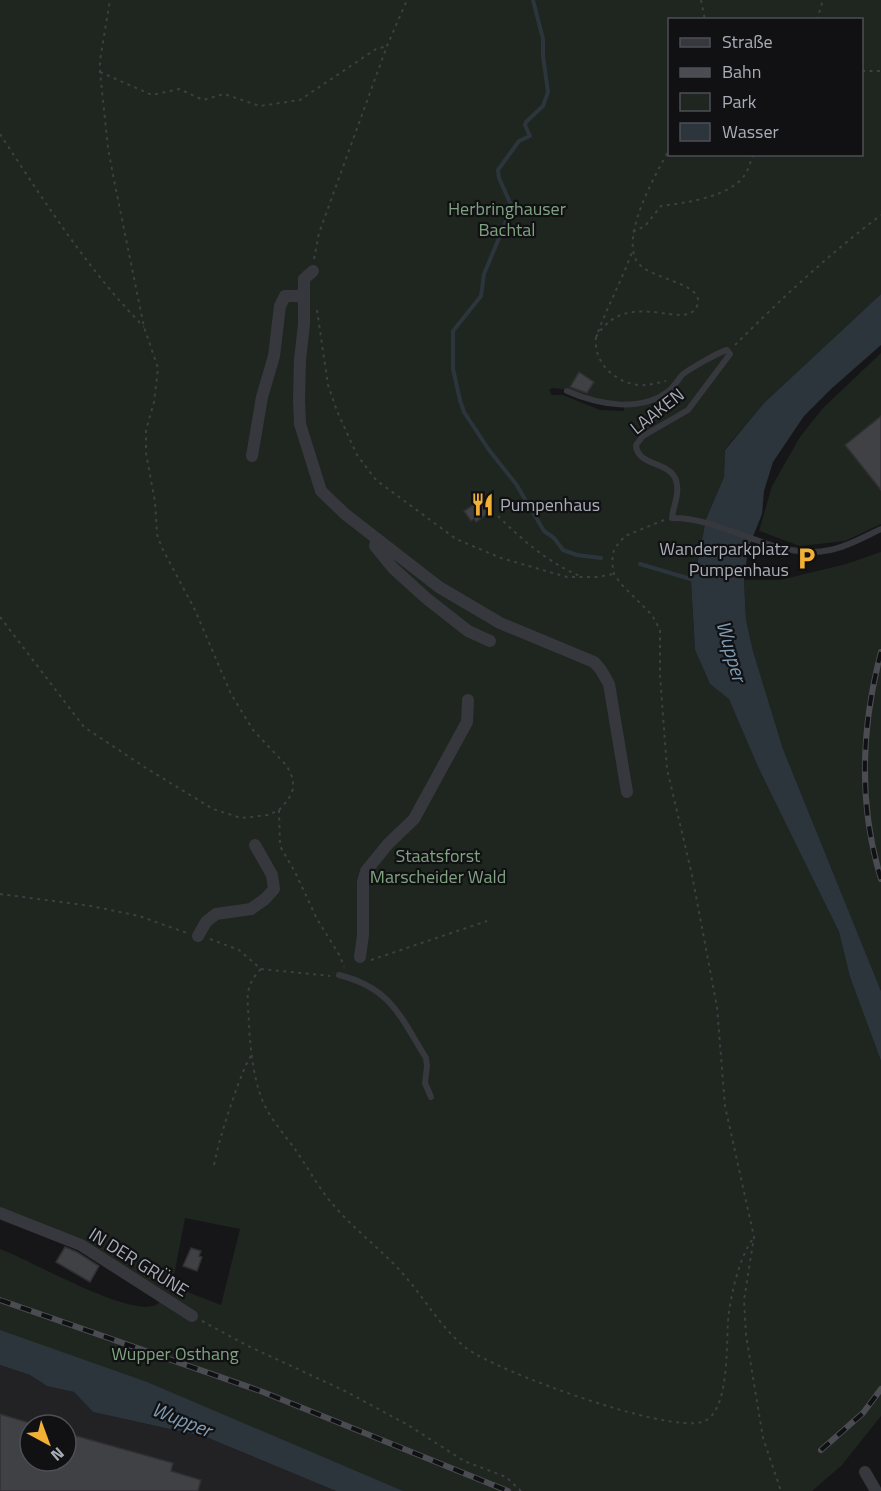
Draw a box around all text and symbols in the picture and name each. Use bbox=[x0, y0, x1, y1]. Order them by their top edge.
legend bbox=[668, 18, 863, 156]
text: Straße bbox=[722, 28, 773, 55]
text: Bahn bbox=[722, 58, 761, 85]
text: Park bbox=[722, 88, 757, 115]
text: Wasser bbox=[722, 118, 779, 145]
park label: Herbringhauser Bachtal bbox=[448, 195, 566, 243]
street label: LAAKEN bbox=[624, 381, 690, 441]
restaurant icon: Pumpenhaus bbox=[469, 491, 495, 517]
place label: Pumpenhaus bbox=[500, 491, 600, 518]
place label: Wanderparkplatz Pumpenhaus bbox=[659, 535, 789, 583]
parking icon: Wanderparkplatz Pumpenhaus bbox=[794, 545, 820, 571]
water label: Wupper bbox=[709, 617, 756, 688]
park label: Staatsforst Marscheider Wald bbox=[370, 842, 506, 890]
street label: IN DER GRÜNE bbox=[84, 1221, 194, 1303]
park label: Wupper Osthang bbox=[111, 1340, 239, 1367]
water label: Wupper bbox=[148, 1393, 219, 1446]
north arrow bbox=[18, 1413, 78, 1473]
text: N bbox=[46, 1442, 70, 1467]

